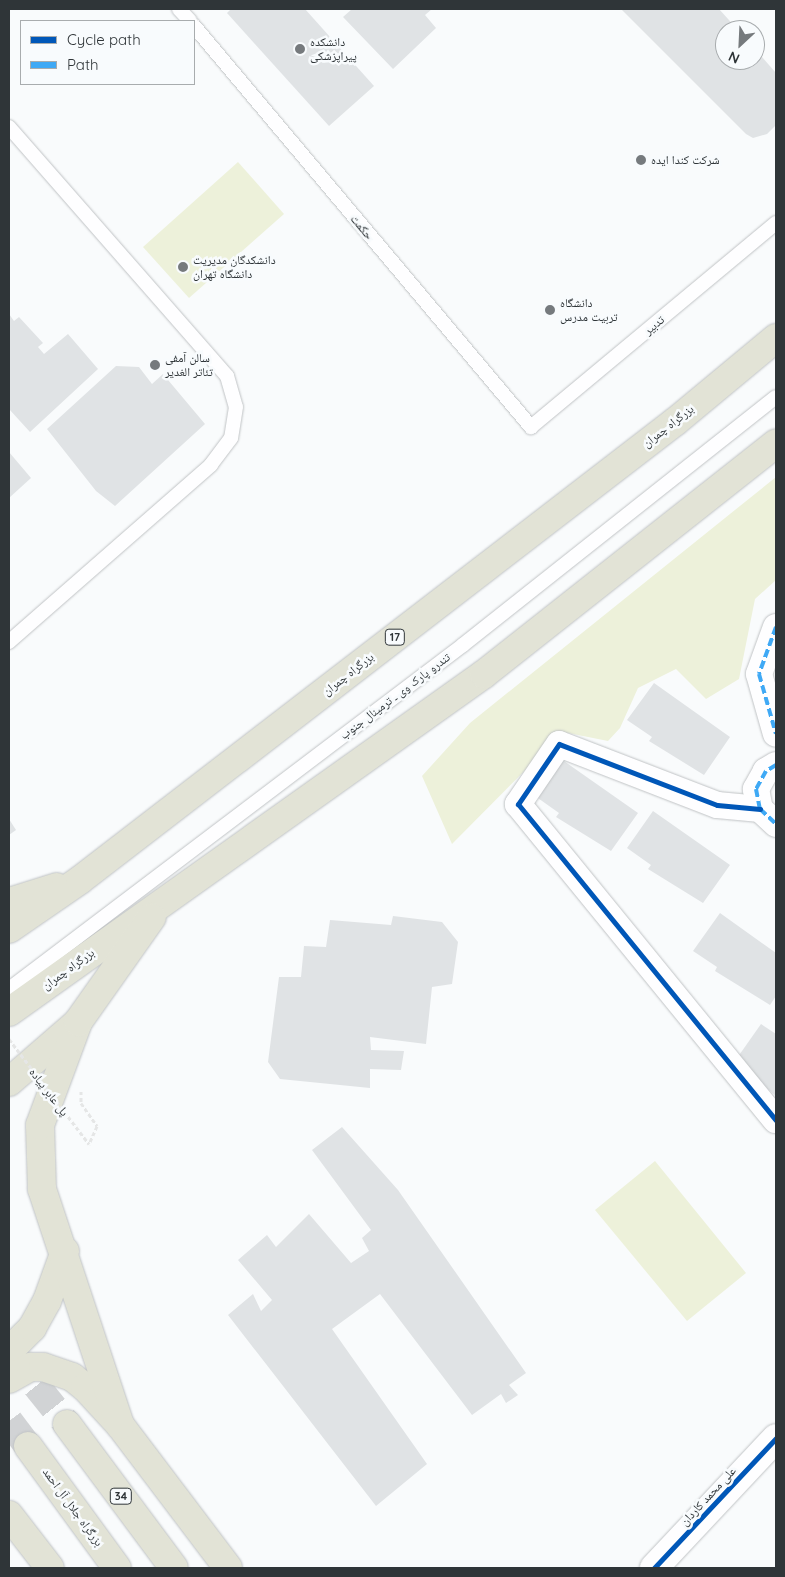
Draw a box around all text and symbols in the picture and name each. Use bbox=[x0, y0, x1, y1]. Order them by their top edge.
legend bbox=[20, 20, 195, 85]
north arrow bbox=[715, 20, 765, 70]
text: Cycle path bbox=[67, 30, 141, 49]
place label: دانشکده پیراپزشکی bbox=[310, 35, 357, 63]
marker: دانشکده پیراپزشکی bbox=[294, 43, 306, 55]
text: N bbox=[726, 47, 743, 68]
text: Path bbox=[67, 55, 99, 74]
place label: شرکت کندا ایده bbox=[651, 153, 720, 167]
marker: شرکت کندا ایده bbox=[635, 154, 647, 166]
street label: حکمت bbox=[348, 212, 376, 242]
place label: دانشکدگان مدیریت دانشگاه تهران bbox=[193, 253, 276, 281]
marker: دانشکدگان مدیریت دانشگاه تهران bbox=[177, 261, 189, 273]
place label: دانشگاه تربیت مدرس bbox=[560, 296, 618, 324]
marker: دانشگاه تربیت مدرس bbox=[544, 304, 556, 316]
street label: تدبیر bbox=[641, 312, 667, 338]
place label: سالن آمفی تئاتر الغدير bbox=[165, 351, 213, 379]
marker: سالن آمفی تئاتر الغدير bbox=[149, 359, 161, 371]
street label: بزرگراه چمران bbox=[640, 402, 696, 450]
road number: 17 bbox=[384, 628, 406, 646]
street label: بزرگراه چمران bbox=[320, 650, 376, 698]
street label: تندرو پارک وی ـ ترمینال جنوب bbox=[337, 650, 453, 742]
street label: بزرگراه چمران bbox=[39, 945, 97, 993]
street label: پل عابر پیاده bbox=[26, 1065, 72, 1119]
street label: علی محمد کاردان bbox=[677, 1464, 739, 1528]
street label: بزرگراه جلال آل احمد bbox=[40, 1465, 106, 1549]
road number: 34 bbox=[110, 1488, 132, 1504]

